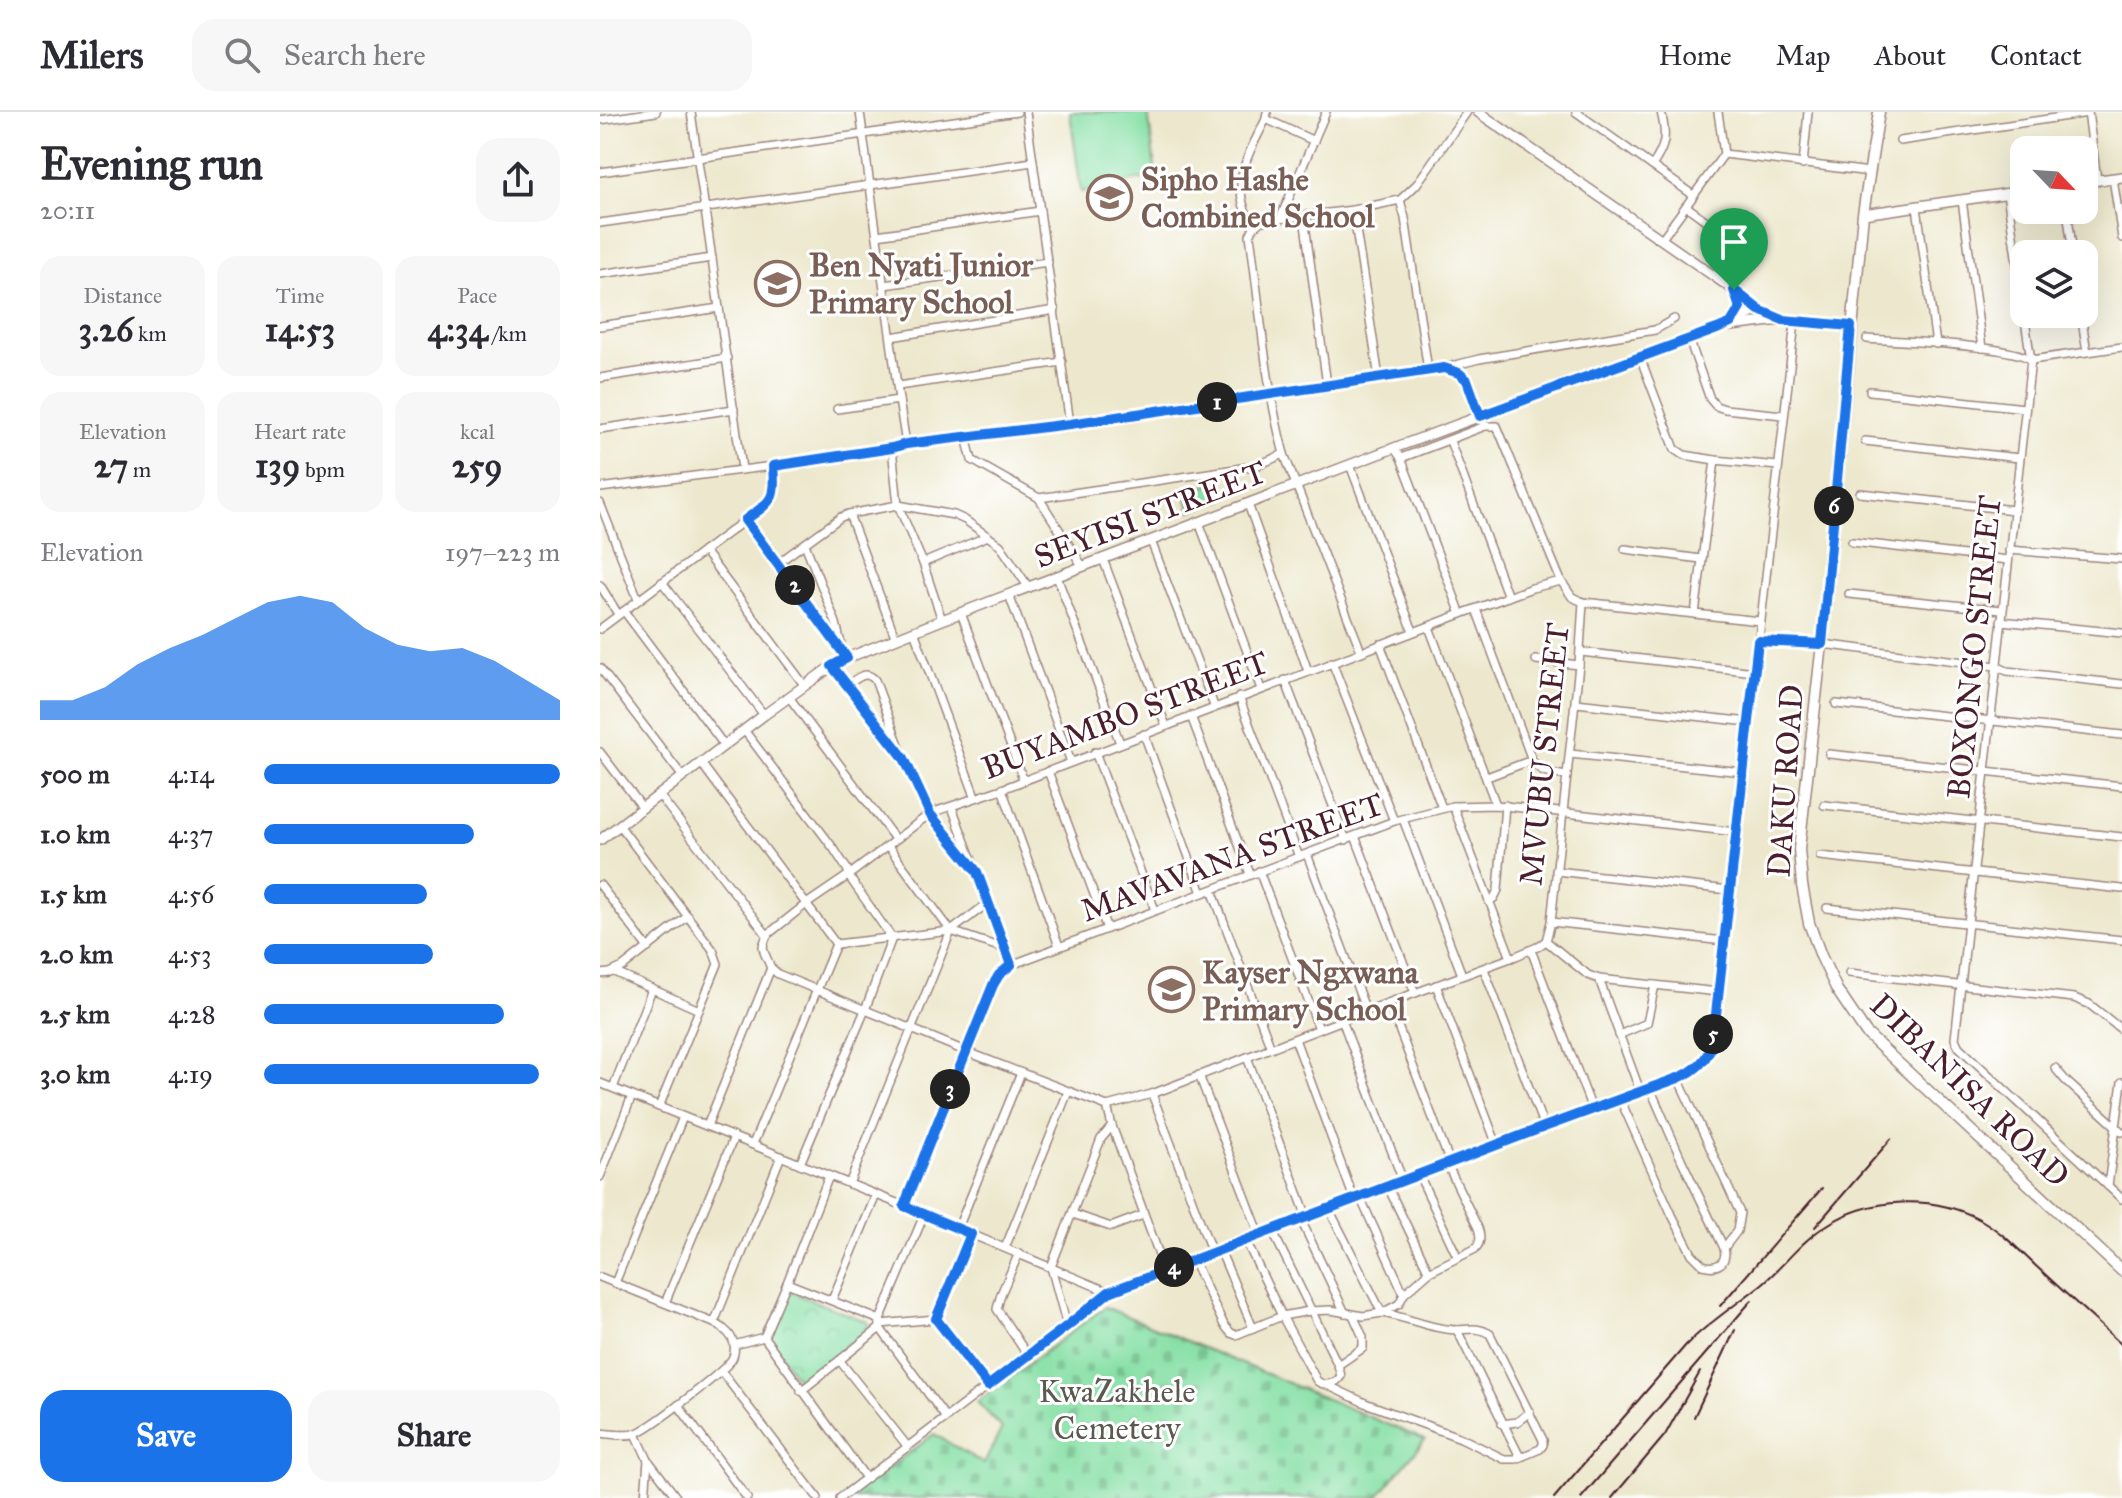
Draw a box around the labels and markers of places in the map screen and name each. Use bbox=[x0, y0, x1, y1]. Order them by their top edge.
place label: Sipho Hashe Combined School bbox=[1141, 160, 1376, 236]
school or university icon: Sipho Hashe Combined School bbox=[1086, 173, 1134, 221]
pin bbox=[1700, 208, 1768, 290]
place label: Ben Nyati Junior Primary School bbox=[809, 246, 1034, 322]
school or university icon: Ben Nyati Junior Primary School bbox=[754, 259, 802, 307]
pin: 1 bbox=[1197, 382, 1237, 422]
pin: 6 bbox=[1814, 486, 1854, 526]
pin: 2 bbox=[775, 565, 815, 605]
place label: Kayser Ngxwana Primary School bbox=[1202, 953, 1420, 1029]
school or university icon: Kayser Ngxwana Primary School bbox=[1147, 966, 1195, 1014]
pin: 5 bbox=[1693, 1014, 1733, 1054]
pin: 3 bbox=[930, 1069, 970, 1109]
pin: 4 bbox=[1154, 1247, 1194, 1287]

